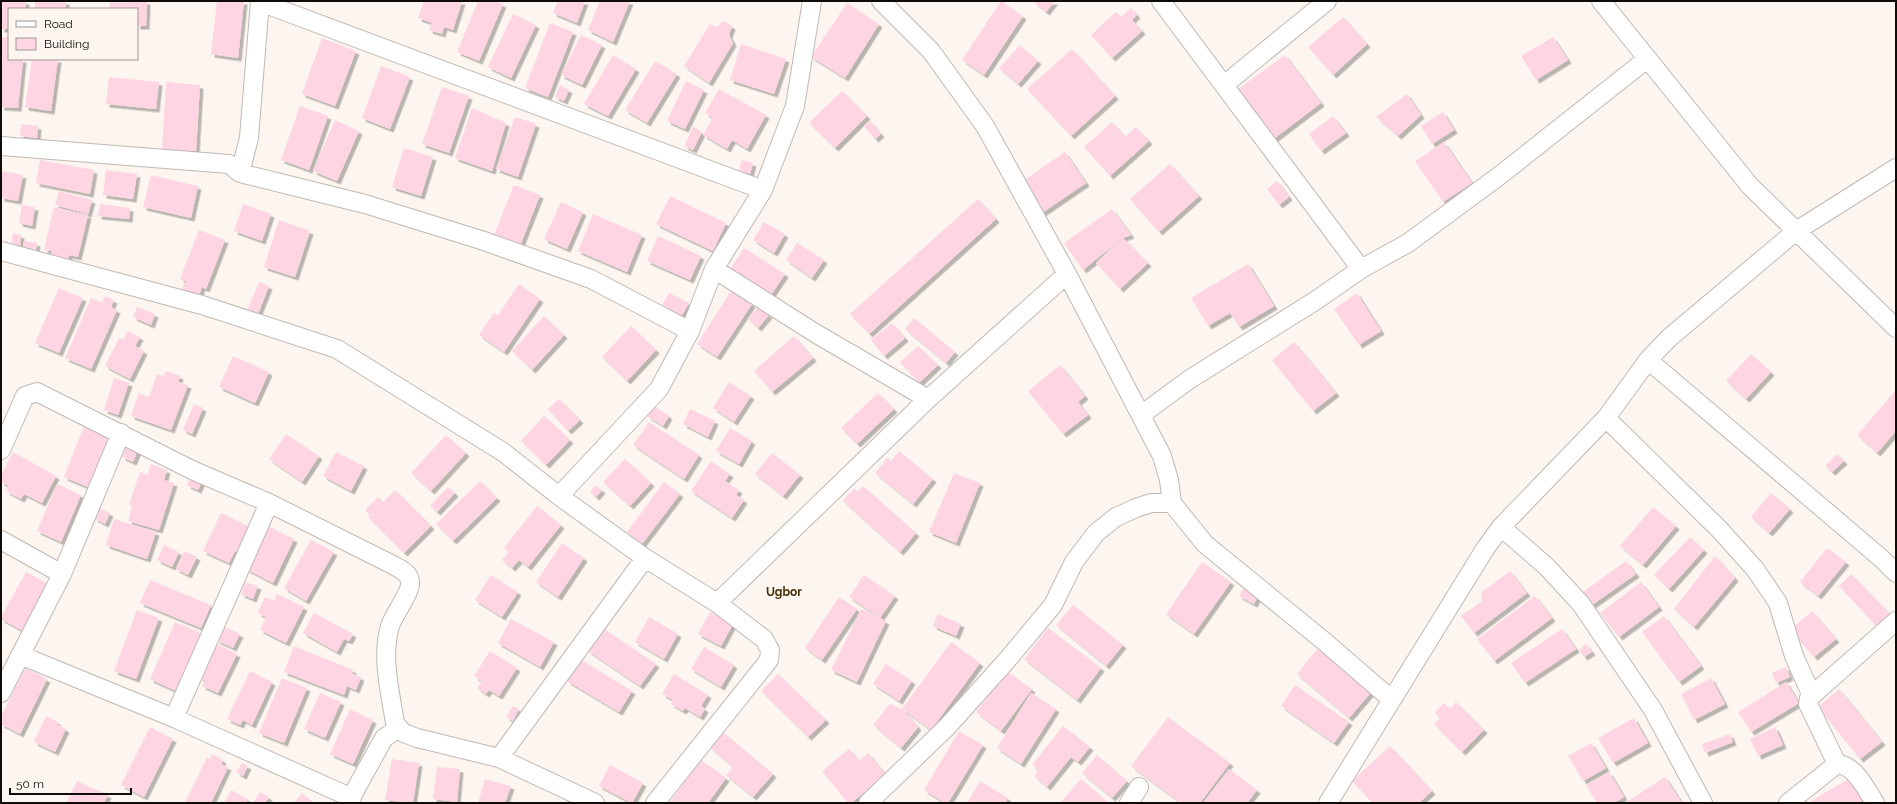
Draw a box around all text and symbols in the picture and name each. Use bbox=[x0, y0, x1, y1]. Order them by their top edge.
legend bbox=[8, 8, 138, 60]
text: Road bbox=[44, 17, 73, 31]
text: Building bbox=[44, 37, 90, 51]
district label: Ugbor bbox=[766, 585, 802, 599]
scale bar bbox=[10, 770, 131, 796]
text: 50 m bbox=[16, 777, 44, 791]

